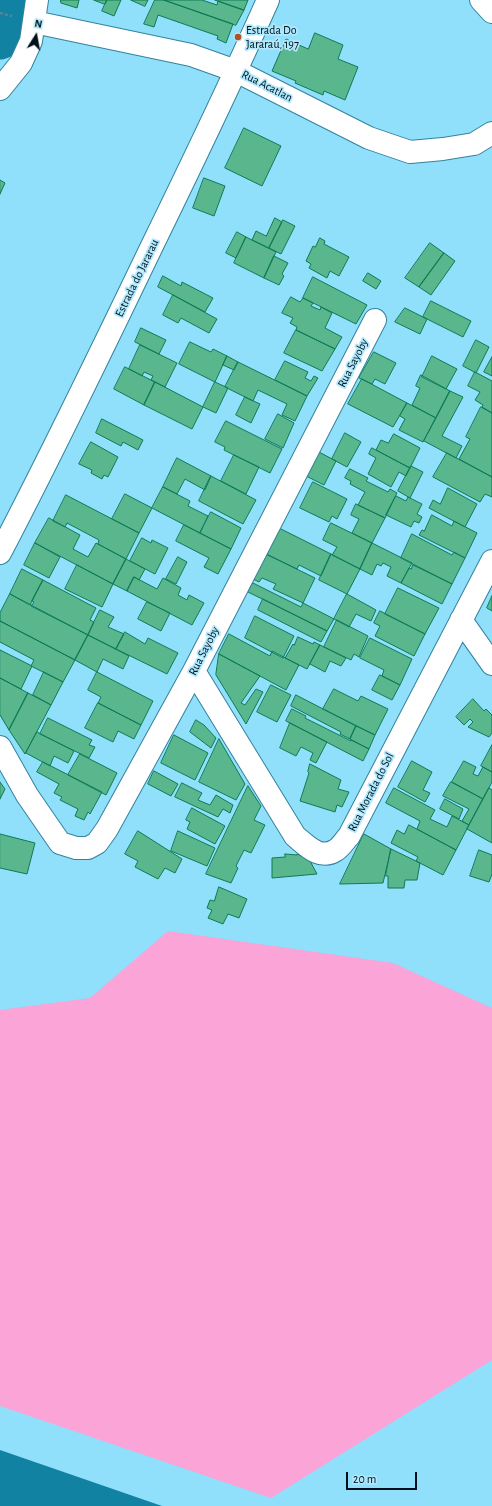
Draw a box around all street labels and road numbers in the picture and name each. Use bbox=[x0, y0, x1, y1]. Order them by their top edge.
street label: Rua Acatlan bbox=[239, 67, 295, 105]
street label: Estrada do Jararau bbox=[112, 237, 162, 319]
street label: Rua Sayoby bbox=[335, 336, 371, 390]
street label: Rua Sayoby bbox=[186, 624, 222, 678]
street label: Rua Morada do Sol bbox=[345, 750, 397, 834]

